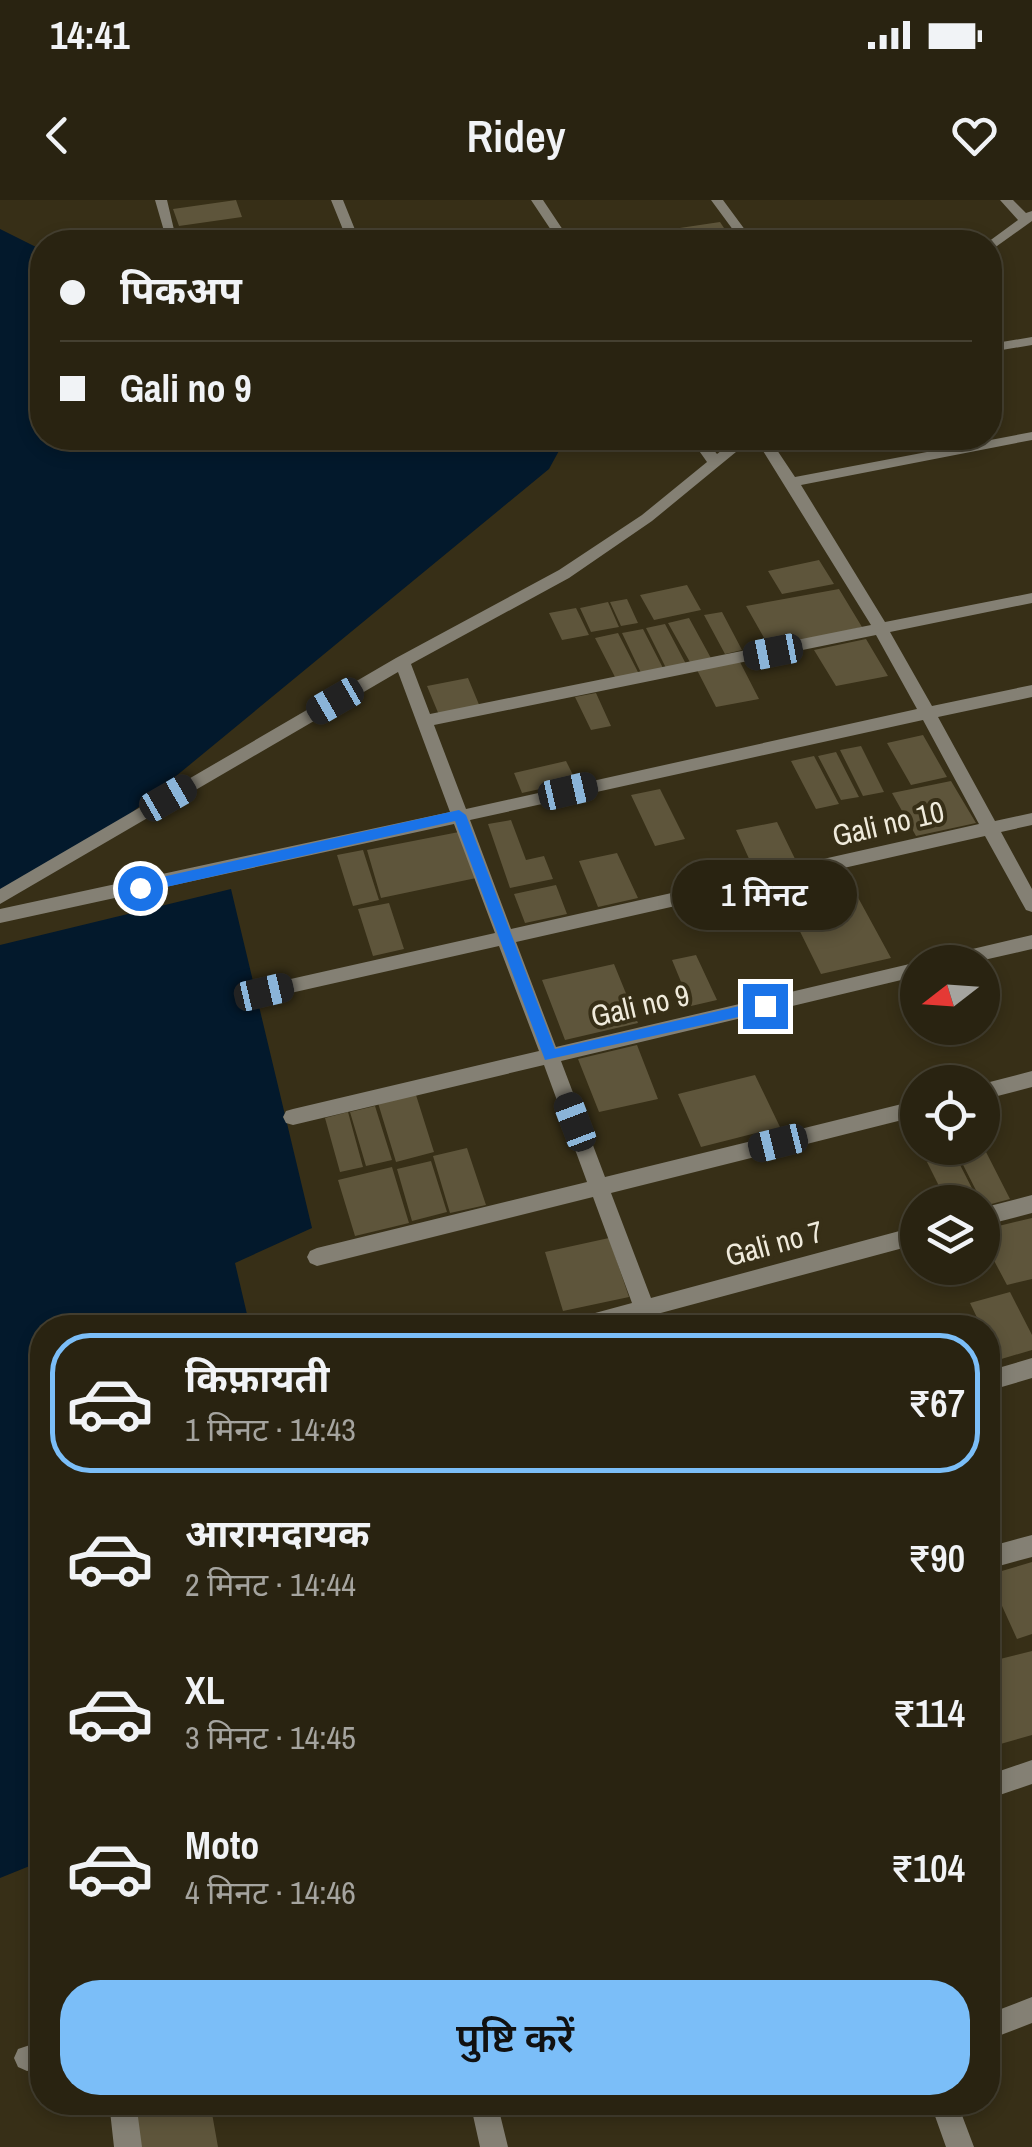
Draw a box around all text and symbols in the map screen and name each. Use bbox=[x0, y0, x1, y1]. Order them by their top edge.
text: 14:41 bbox=[50, 10, 130, 61]
text: Ridey bbox=[466, 105, 566, 166]
icon: back bbox=[30, 108, 85, 163]
icon: heart bbox=[947, 108, 1002, 163]
text: पिकअप bbox=[120, 265, 242, 316]
text: Gali no 9 bbox=[120, 363, 252, 414]
car bbox=[741, 632, 805, 672]
car bbox=[302, 673, 368, 729]
car bbox=[135, 770, 201, 826]
car bbox=[535, 770, 601, 812]
street label: Gali no 10 bbox=[828, 791, 948, 855]
callout: 1 मिनट bbox=[672, 861, 858, 931]
route start bbox=[118, 866, 163, 911]
text: 1 मिनट bbox=[721, 873, 808, 916]
north arrow bbox=[900, 945, 1000, 1045]
map controls bbox=[900, 945, 1000, 1285]
car bbox=[231, 971, 297, 1013]
street label: Gali no 9 bbox=[587, 974, 693, 1036]
route end bbox=[743, 984, 788, 1029]
button: locate bbox=[900, 1065, 1000, 1165]
car bbox=[550, 1089, 600, 1155]
car bbox=[745, 1121, 811, 1165]
button: layers bbox=[900, 1185, 1000, 1285]
street label: Gali no 7 bbox=[721, 1211, 827, 1275]
text: किफ़ायती bbox=[185, 1353, 329, 1404]
icon: car bbox=[65, 1358, 155, 1448]
text: ₹67 bbox=[909, 1378, 965, 1429]
text: 1 मिनट · 14:43 bbox=[185, 1408, 356, 1451]
text: आरामदायक bbox=[185, 1508, 369, 1559]
icon: car bbox=[65, 1513, 155, 1603]
text: ₹90 bbox=[909, 1533, 965, 1584]
text: 2 मिनट · 14:44 bbox=[185, 1563, 356, 1606]
text: XL bbox=[185, 1665, 225, 1716]
icon: car bbox=[65, 1668, 155, 1758]
text: ₹114 bbox=[893, 1688, 965, 1739]
text: 3 मिनट · 14:45 bbox=[185, 1716, 356, 1759]
text: Moto bbox=[185, 1820, 259, 1871]
icon: car bbox=[65, 1823, 155, 1913]
text: ₹104 bbox=[891, 1843, 965, 1894]
text: 4 मिनट · 14:46 bbox=[185, 1871, 356, 1914]
button: पुष्टि करें bbox=[60, 1980, 970, 2095]

